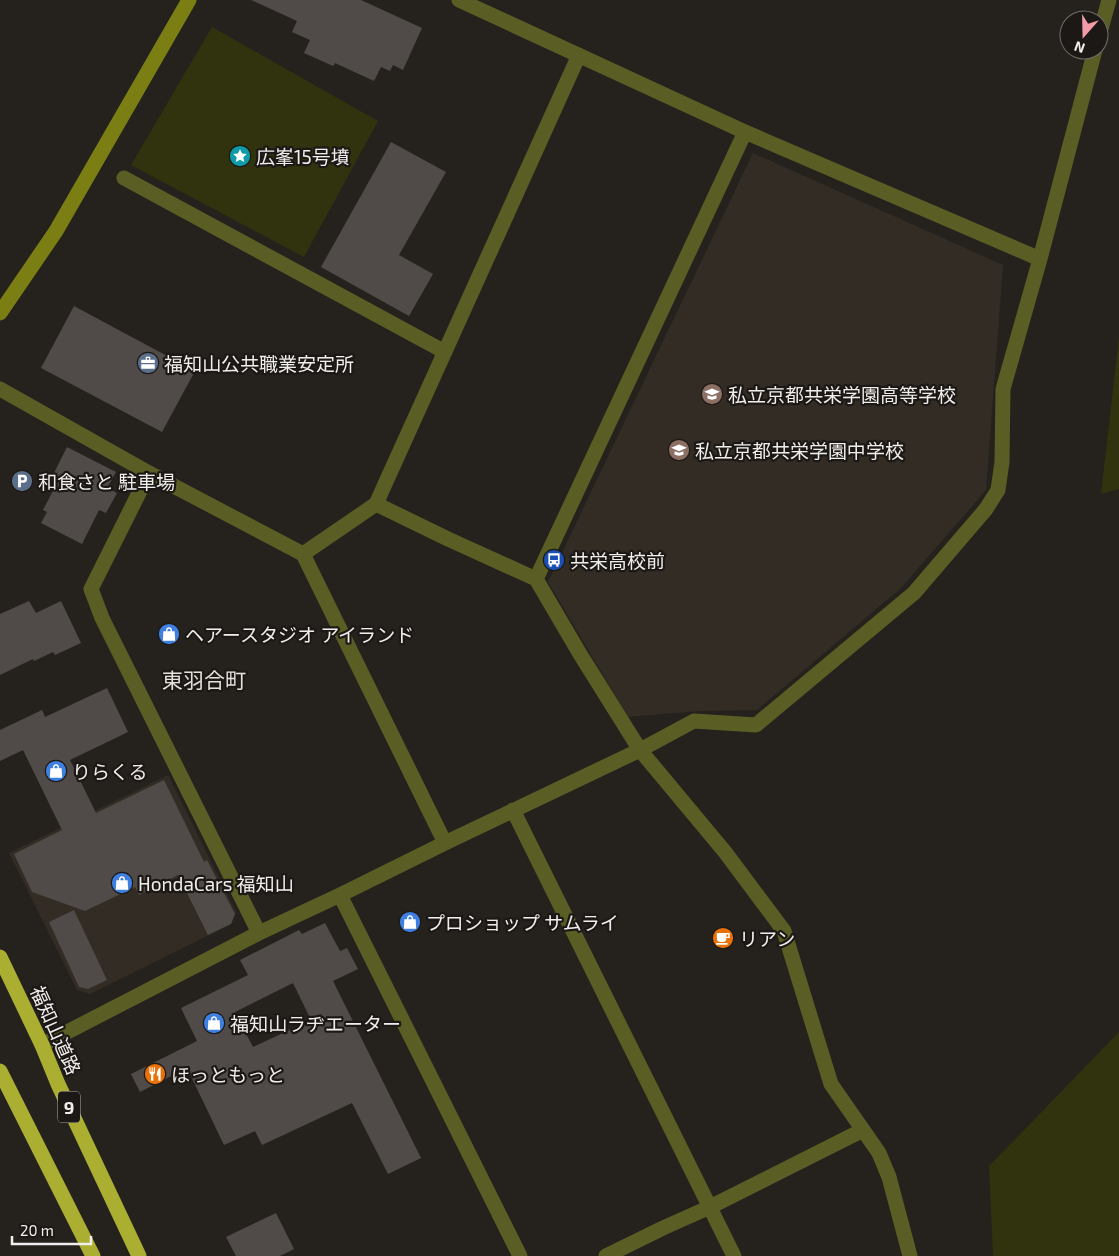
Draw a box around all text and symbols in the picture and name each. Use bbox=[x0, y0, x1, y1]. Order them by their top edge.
north arrow bbox=[1059, 10, 1109, 60]
text: N bbox=[1072, 38, 1087, 57]
place icon: 広峯15号墳 bbox=[228, 144, 252, 168]
place label: 広峯15号墳 bbox=[256, 145, 350, 168]
office icon: 福知山公共職業安定所 bbox=[136, 351, 160, 375]
place label: 福知山公共職業安定所 bbox=[164, 352, 354, 375]
school or university icon: 私立京都共栄学園高等学校 bbox=[700, 382, 724, 406]
place label: 私立京都共栄学園高等学校 bbox=[728, 383, 956, 406]
school or university icon: 私立京都共栄学園中学校 bbox=[667, 438, 691, 462]
place label: 私立京都共栄学園中学校 bbox=[695, 439, 904, 462]
parking icon: 和食さと 駐車場 bbox=[10, 469, 34, 493]
place label: 和食さと 駐車場 bbox=[38, 470, 175, 493]
bus stop icon: 共栄高校前 bbox=[542, 548, 566, 572]
place label: 共栄高校前 bbox=[570, 549, 665, 572]
shop icon: ヘアースタジオ アイランド bbox=[157, 622, 181, 646]
place label: ヘアースタジオ アイランド bbox=[185, 623, 414, 646]
district label: 東羽合町 bbox=[162, 667, 246, 692]
shop icon: りらくる bbox=[44, 759, 68, 783]
place label: りらくる bbox=[72, 760, 148, 783]
shop icon: HondaCars 福知山 bbox=[110, 871, 134, 895]
place label: HondaCars 福知山 bbox=[138, 872, 294, 895]
shop icon: プロショップ サムライ bbox=[398, 910, 422, 934]
place label: プロショップ サムライ bbox=[426, 911, 619, 934]
cafe icon: リアン bbox=[711, 926, 735, 950]
place label: リアン bbox=[739, 927, 795, 950]
street label: 福知山道路 bbox=[26, 982, 86, 1078]
shop icon: 福知山ラヂエーター bbox=[202, 1011, 226, 1035]
place label: 福知山ラヂエーター bbox=[230, 1012, 401, 1035]
restaurant icon: ほっともっと bbox=[143, 1062, 167, 1086]
place label: ほっともっと bbox=[171, 1063, 285, 1086]
road number: 9 bbox=[58, 1092, 80, 1122]
scale bar bbox=[12, 1214, 91, 1246]
text: 20 m bbox=[20, 1221, 54, 1239]

